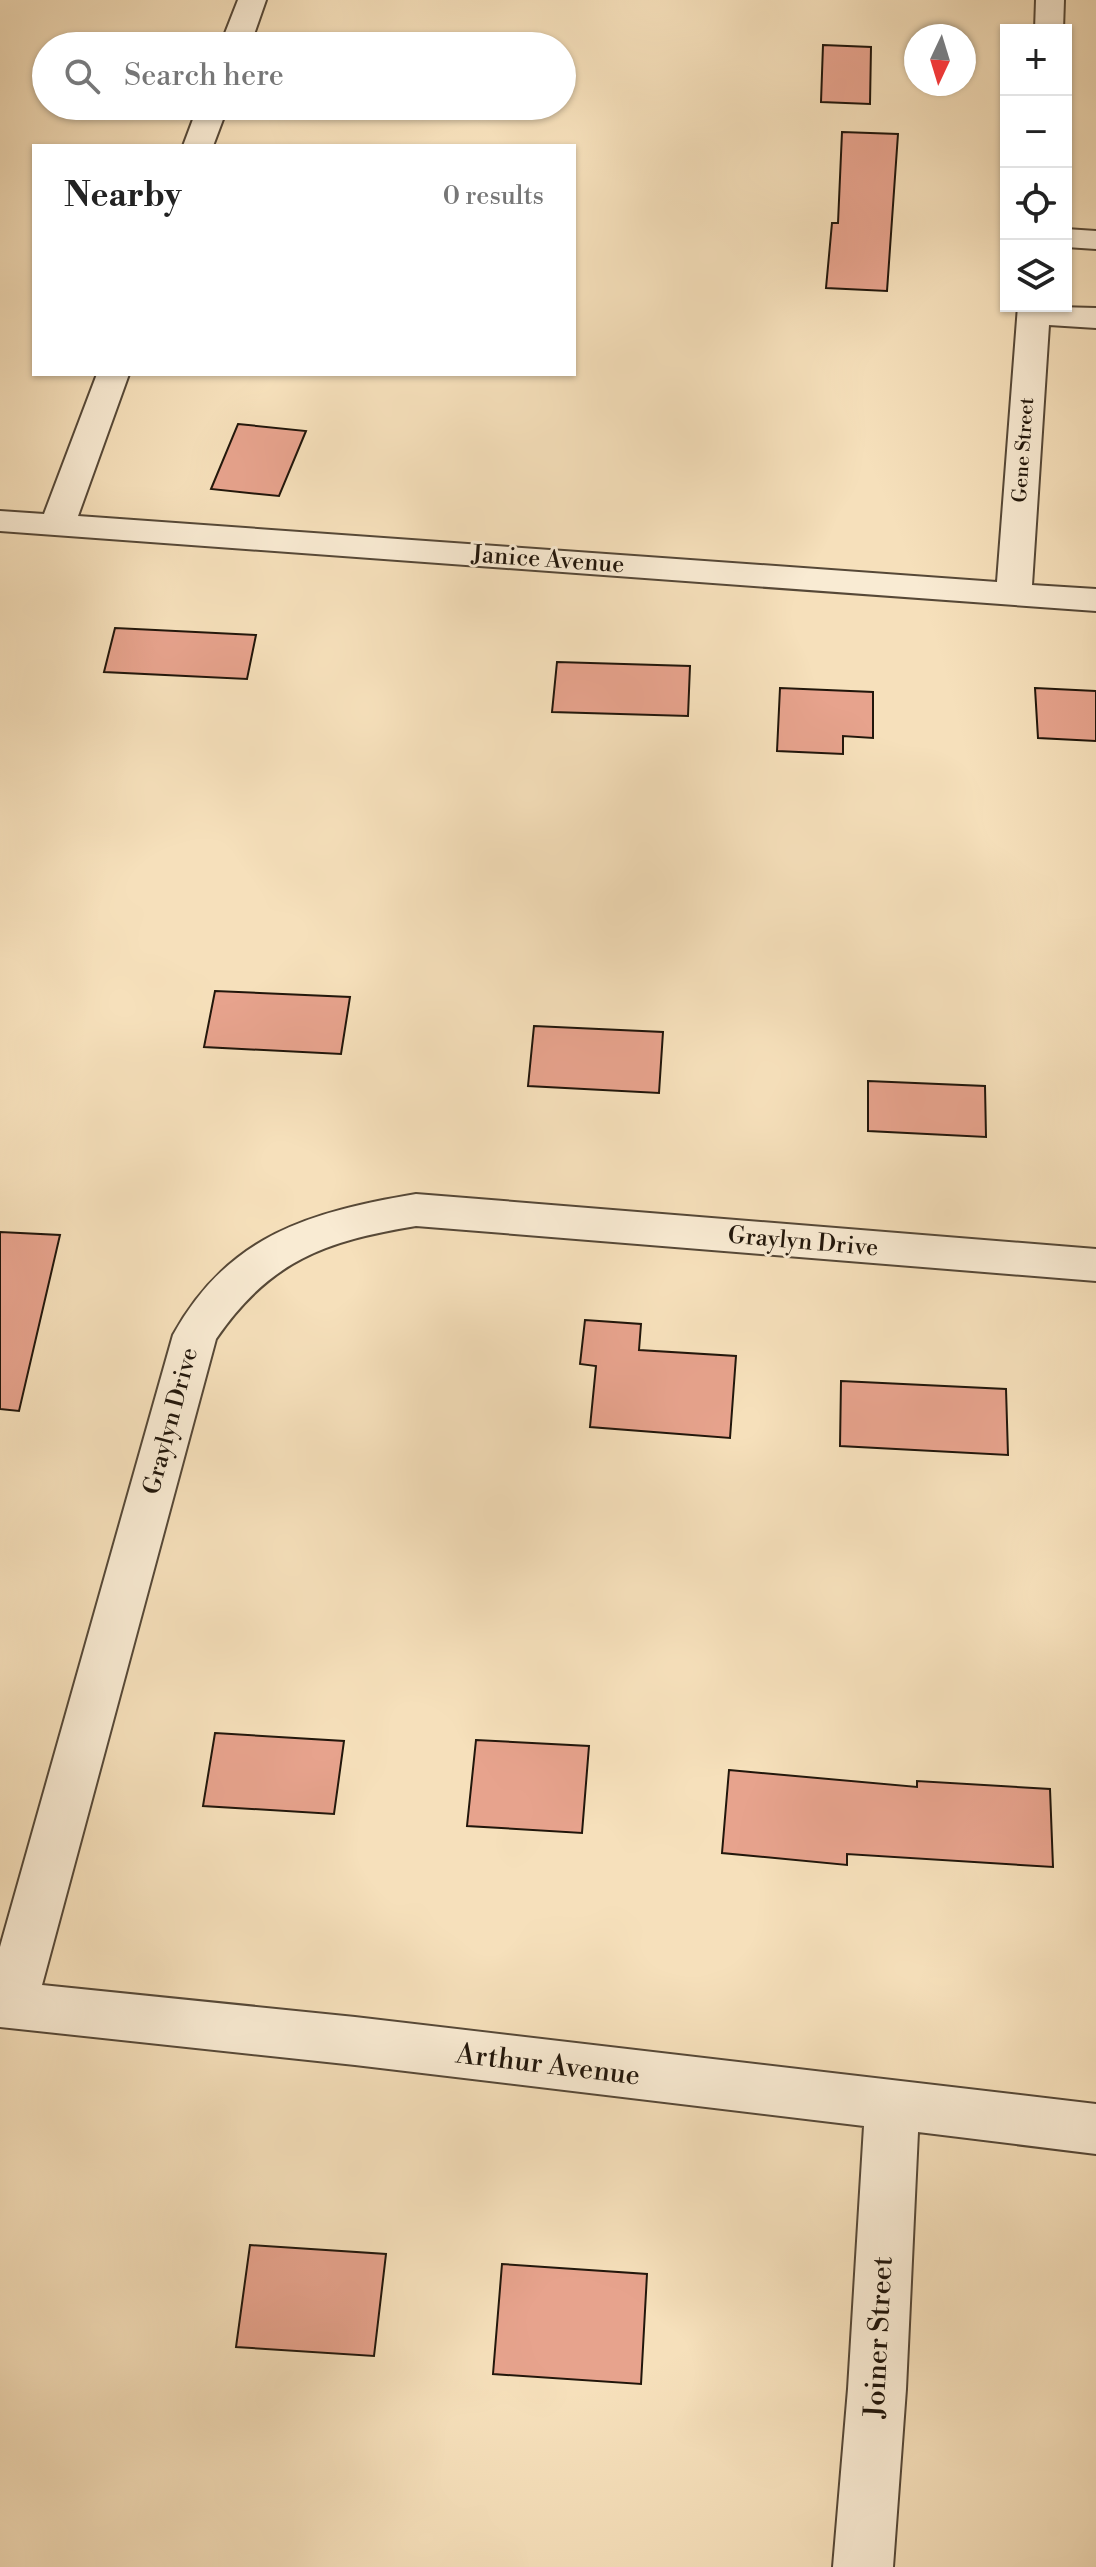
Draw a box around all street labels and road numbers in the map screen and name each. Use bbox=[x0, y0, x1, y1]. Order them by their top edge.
street label: Gene Street bbox=[1008, 397, 1040, 503]
street label: Janice Avenue bbox=[470, 540, 625, 580]
street label: Graylyn Drive bbox=[727, 1220, 879, 1264]
street label: Graylyn Drive bbox=[137, 1344, 205, 1498]
street label: Arthur Avenue bbox=[453, 2036, 642, 2094]
street label: Joiner Street bbox=[857, 2255, 901, 2420]

